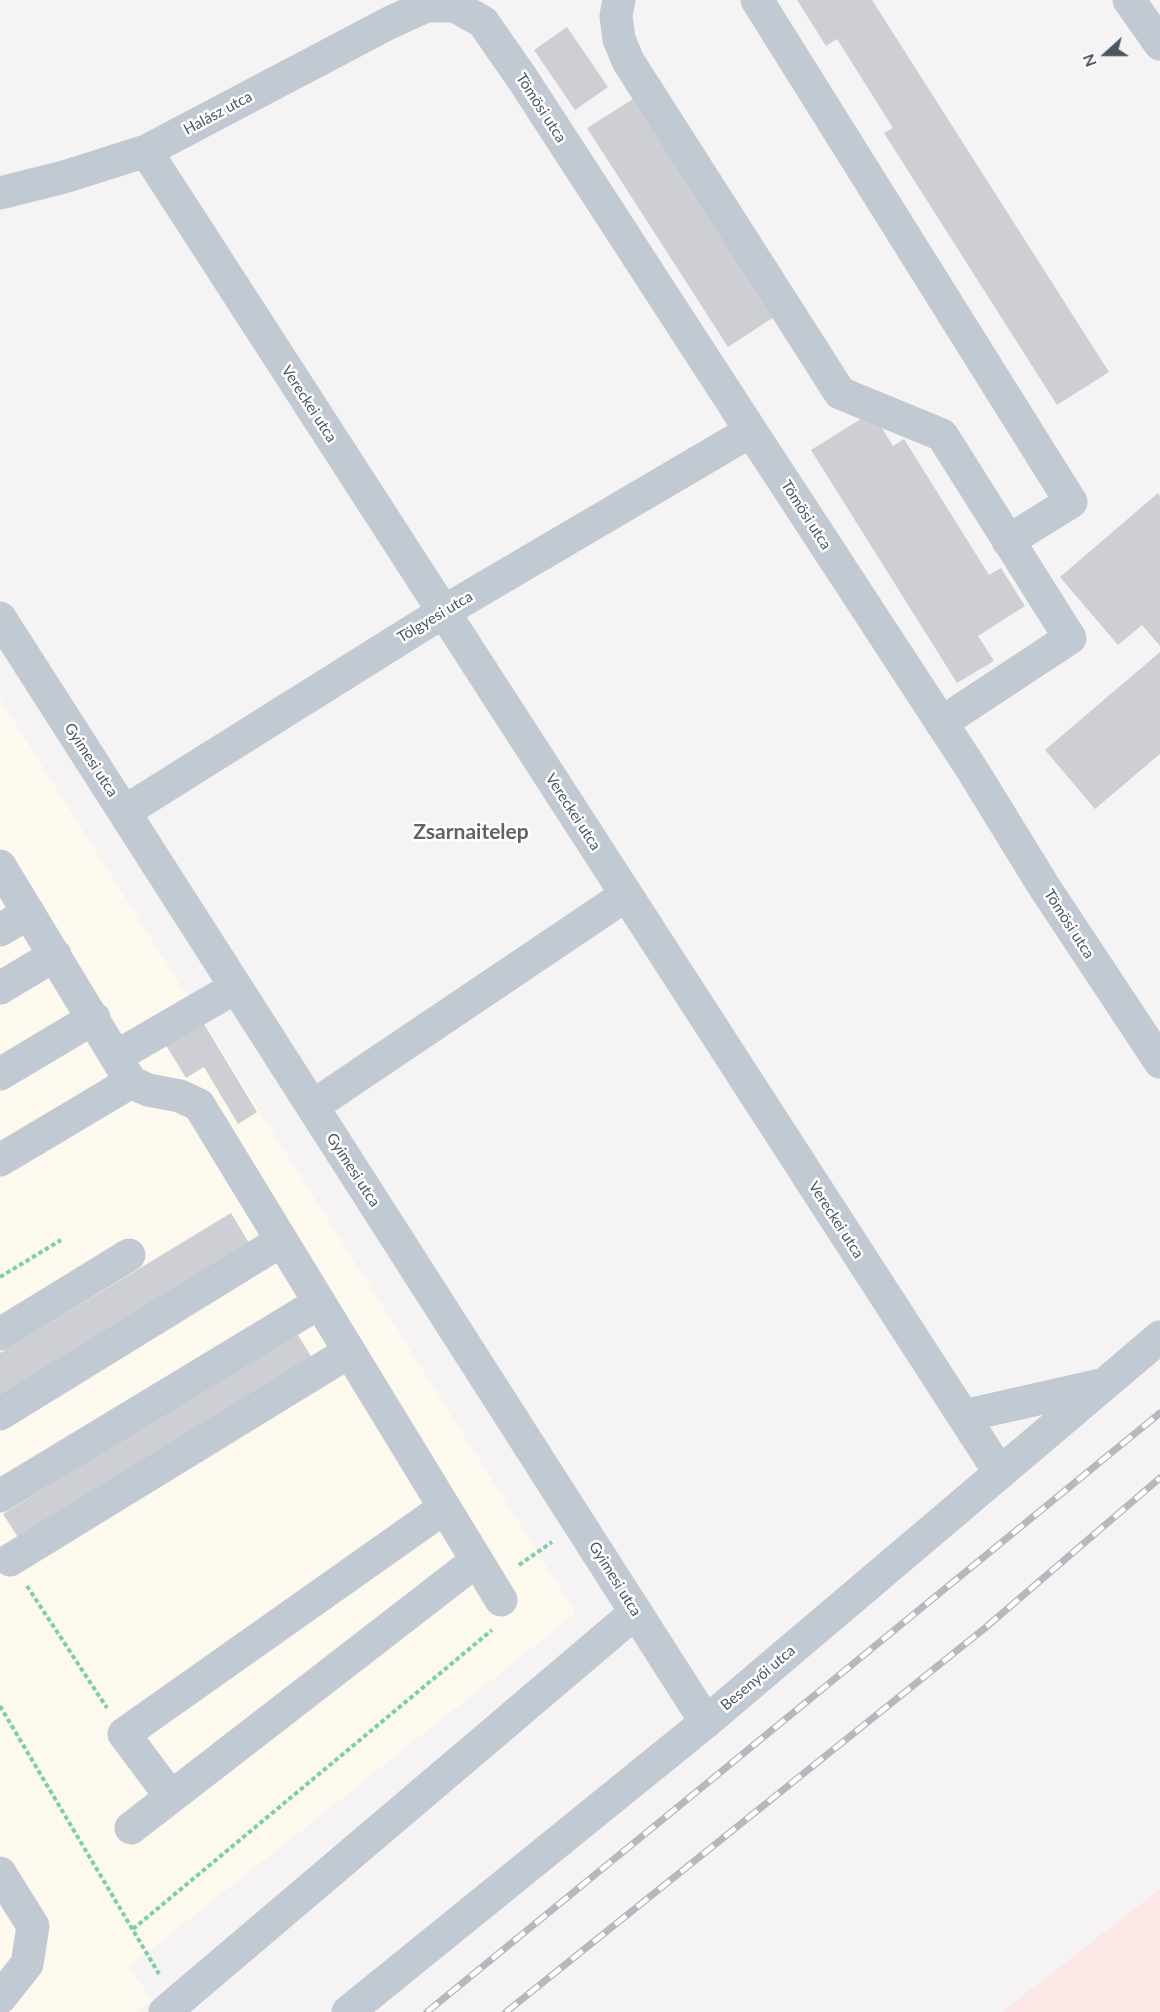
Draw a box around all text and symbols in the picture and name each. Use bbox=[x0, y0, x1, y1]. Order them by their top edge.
north arrow bbox=[1076, 24, 1136, 84]
text: N bbox=[1078, 51, 1100, 70]
street label: Tömösi utca bbox=[512, 70, 570, 146]
street label: Halász utca bbox=[181, 87, 255, 139]
street label: Vereckei utca bbox=[277, 362, 341, 446]
street label: Tömösi utca bbox=[777, 477, 835, 553]
street label: Tölgyesi utca bbox=[394, 587, 476, 647]
street label: Gyimesi utca bbox=[60, 720, 122, 800]
street label: Vereckei utca bbox=[541, 770, 605, 854]
district label: Zsarnaitelep bbox=[413, 819, 529, 845]
street label: Tömösi utca bbox=[1040, 886, 1098, 962]
street label: Gyimesi utca bbox=[322, 1130, 384, 1210]
street label: Vereckei utca bbox=[804, 1178, 868, 1262]
street label: Gyimesi utca bbox=[585, 1538, 645, 1620]
street label: Besenyői utca bbox=[717, 1642, 799, 1714]

